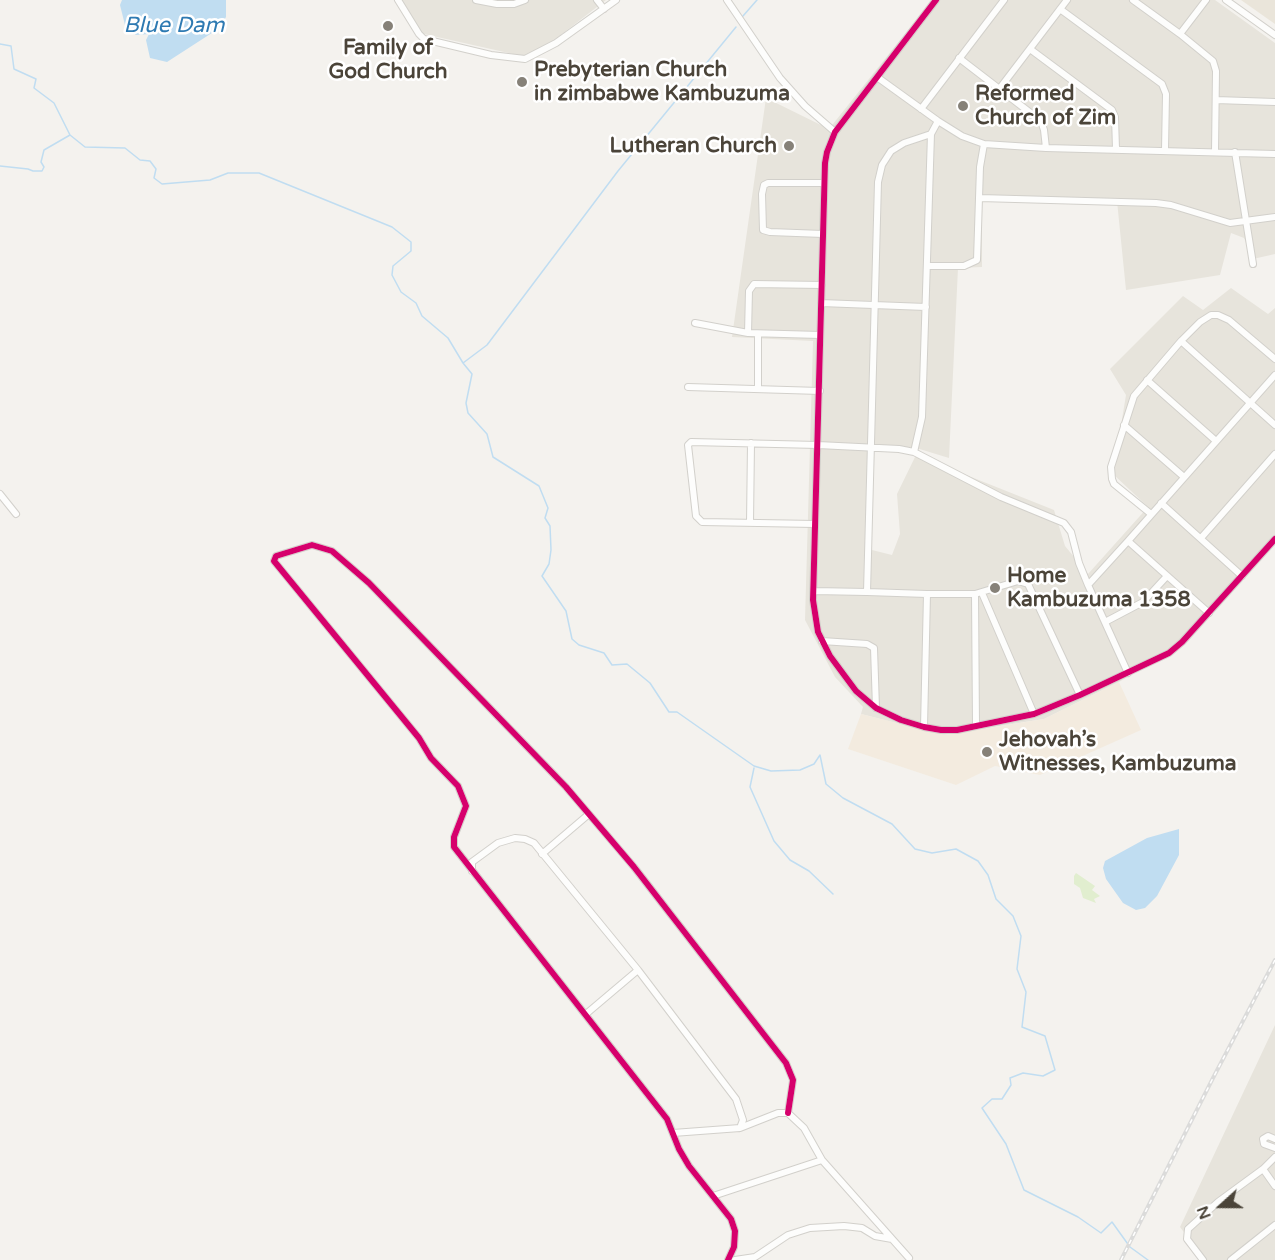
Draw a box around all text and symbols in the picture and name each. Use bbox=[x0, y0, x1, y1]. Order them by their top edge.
water label: Blue Dam bbox=[123, 13, 225, 39]
marker: Family of God Church bbox=[381, 19, 395, 33]
place label: Family of God Church bbox=[328, 35, 448, 85]
place label: Prebyterian Church in zimbabwe Kambuzuma bbox=[534, 57, 790, 107]
marker: Prebyterian Church in zimbabwe Kambuzuma bbox=[515, 75, 529, 89]
place label: Reformed Church of Zim bbox=[975, 81, 1116, 131]
marker: Reformed Church of Zim bbox=[956, 99, 970, 113]
place label: Lutheran Church bbox=[610, 133, 777, 159]
marker: Lutheran Church bbox=[782, 139, 796, 153]
place label: Home Kambuzuma 1358 bbox=[1007, 563, 1191, 613]
marker: Home Kambuzuma 1358 bbox=[988, 581, 1002, 595]
place label: Jehovah’s Witnesses, Kambuzuma bbox=[999, 727, 1237, 777]
marker: Jehovah’s Witnesses, Kambuzuma bbox=[980, 745, 994, 759]
north arrow bbox=[1191, 1176, 1251, 1236]
text: N bbox=[1193, 1203, 1216, 1222]

